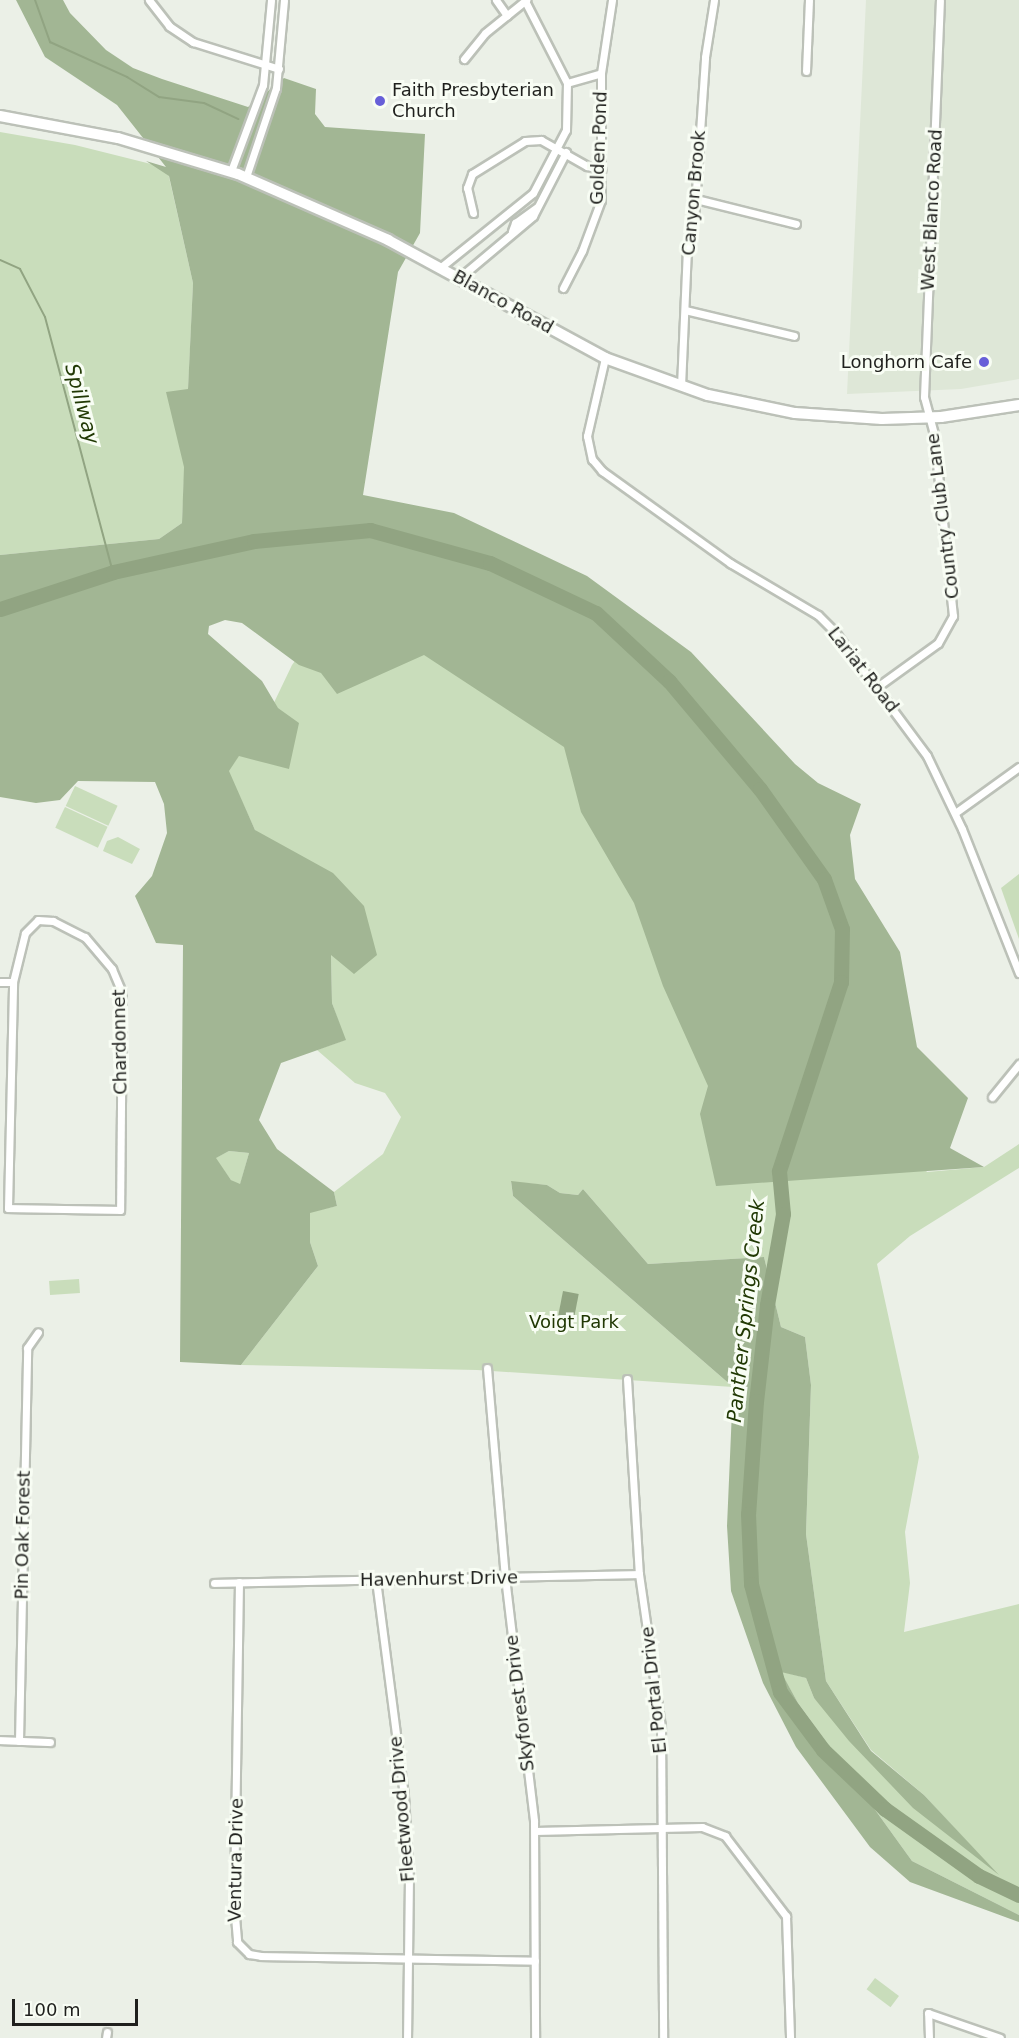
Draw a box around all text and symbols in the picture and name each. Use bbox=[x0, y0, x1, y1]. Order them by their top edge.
place label: Faith Presbyterian Church bbox=[392, 80, 554, 122]
street label: Golden Pond bbox=[586, 91, 612, 205]
marker: Faith Presbyterian Church bbox=[373, 94, 387, 108]
street label: Canyon Brook bbox=[678, 129, 710, 257]
street label: West Blanco Road bbox=[917, 129, 947, 291]
street label: Blanco Road bbox=[449, 266, 557, 338]
place label: Longhorn Cafe bbox=[841, 351, 972, 373]
marker: Longhorn Cafe bbox=[977, 355, 991, 369]
water label: Spillway bbox=[60, 361, 104, 447]
street label: Country Club Lane bbox=[922, 432, 964, 600]
street label: Lariat Road bbox=[823, 623, 903, 717]
street label: Chardonnet bbox=[108, 989, 132, 1095]
water label: Panther Springs Creek bbox=[722, 1198, 770, 1424]
park label: Voigt Park bbox=[529, 1311, 619, 1333]
street label: Pin Oak Forest bbox=[11, 1470, 35, 1600]
street label: Havenhurst Drive bbox=[360, 1567, 518, 1591]
street label: El Portal Drive bbox=[637, 1625, 671, 1755]
street label: Skyforest Drive bbox=[501, 1633, 539, 1773]
street label: Fleetwood Drive bbox=[385, 1735, 419, 1883]
street label: Ventura Drive bbox=[224, 1798, 248, 1922]
scale bar bbox=[15, 1987, 141, 2025]
text: 100 m bbox=[23, 1999, 81, 2020]

